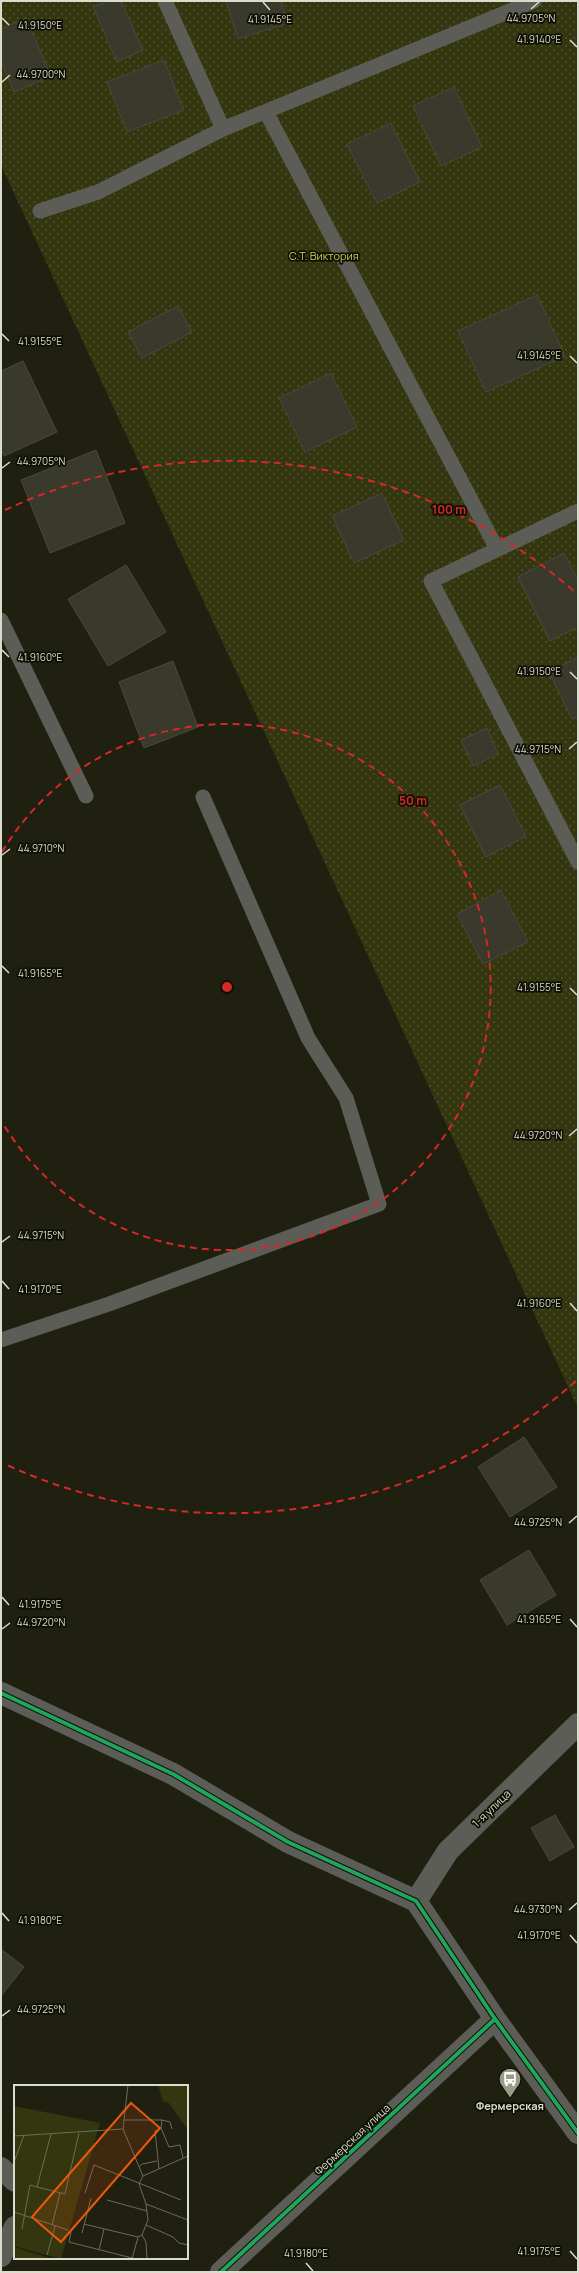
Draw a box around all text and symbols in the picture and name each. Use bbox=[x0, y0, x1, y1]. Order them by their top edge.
text: 44.9705°N bbox=[507, 11, 555, 25]
text: 41.9145°E bbox=[248, 12, 292, 26]
text: 41.9150°E bbox=[18, 18, 62, 32]
text: 41.9140°E bbox=[517, 32, 561, 46]
text: 44.9700°N bbox=[17, 67, 66, 81]
park label: С.Т. Виктория bbox=[289, 248, 359, 263]
text: 41.9155°E bbox=[18, 334, 62, 348]
text: 41.9145°E bbox=[517, 348, 561, 362]
text: 44.9705°N bbox=[17, 454, 65, 468]
text: 100 m bbox=[432, 501, 466, 518]
text: 41.9160°E bbox=[18, 650, 63, 664]
text: 41.9150°E bbox=[517, 664, 561, 678]
text: 44.9715°N bbox=[515, 742, 561, 756]
text: 50 m bbox=[399, 792, 427, 809]
text: 44.9710°N bbox=[18, 841, 64, 855]
text: 41.9165°E bbox=[18, 966, 62, 980]
centre of rings bbox=[220, 980, 234, 994]
text: 41.9155°E bbox=[517, 980, 561, 994]
text: 44.9720°N bbox=[514, 1128, 562, 1142]
text: 44.9715°N bbox=[18, 1228, 64, 1242]
text: 41.9170°E bbox=[18, 1282, 62, 1296]
text: 41.9160°E bbox=[517, 1296, 562, 1310]
text: 44.9725°N bbox=[514, 1515, 562, 1529]
text: 41.9175°E bbox=[18, 1597, 62, 1611]
text: 41.9165°E bbox=[517, 1612, 561, 1626]
text: 44.9720°N bbox=[17, 1615, 65, 1629]
street label: 1-я улица bbox=[468, 1786, 514, 1830]
text: 44.9730°N bbox=[514, 1902, 562, 1916]
text: 41.9180°E bbox=[18, 1913, 62, 1927]
text: 41.9170°E bbox=[517, 1928, 561, 1942]
text: 44.9725°N bbox=[17, 2002, 65, 2016]
bus stop icon: Фермерская bbox=[497, 2066, 523, 2099]
inset map bbox=[14, 2085, 188, 2259]
place label: Фермерская bbox=[476, 2098, 544, 2113]
street label: Фермерская улица bbox=[311, 2100, 393, 2178]
text: 41.9175°E bbox=[517, 2244, 561, 2258]
text: 41.9180°E bbox=[284, 2246, 328, 2260]

